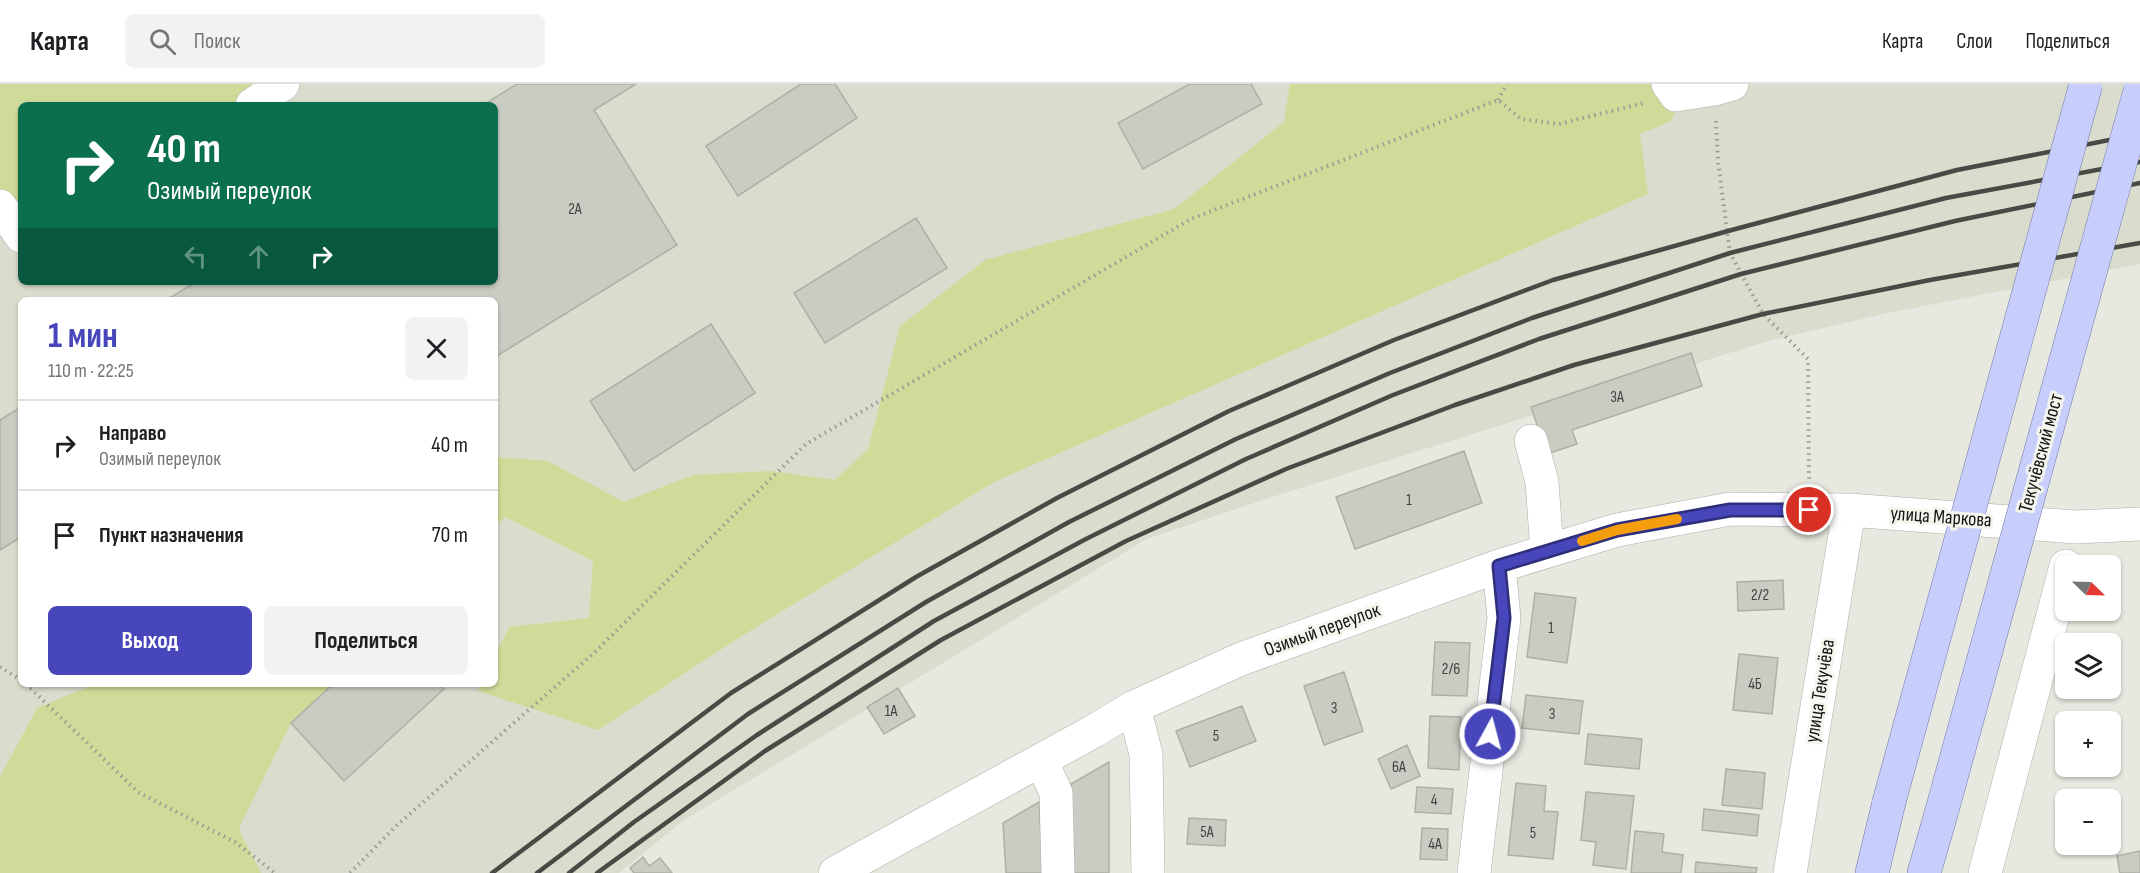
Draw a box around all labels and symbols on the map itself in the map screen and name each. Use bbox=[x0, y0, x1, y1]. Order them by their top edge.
house number: 2А bbox=[568, 200, 582, 219]
house number: 3А bbox=[1610, 388, 1624, 407]
street label: Текучёвский мост bbox=[2014, 391, 2068, 515]
pin bbox=[1783, 484, 1834, 535]
house number: 1 bbox=[1406, 491, 1412, 510]
street label: улица Маркова bbox=[1889, 501, 1993, 533]
north arrow bbox=[2055, 555, 2121, 621]
house number: 2/2 bbox=[1751, 586, 1769, 605]
street label: Озимый переулок bbox=[1261, 598, 1384, 662]
house number: 1 bbox=[1548, 619, 1554, 638]
street label: улица Текучёва bbox=[1800, 638, 1840, 744]
house number: 2/6 bbox=[1442, 660, 1460, 679]
house number: 4Б bbox=[1748, 675, 1762, 694]
house number: 3 bbox=[1331, 699, 1337, 718]
house number: 1А bbox=[885, 702, 897, 721]
position arrow bbox=[1458, 702, 1522, 766]
house number: 3 bbox=[1549, 705, 1555, 724]
house number: 5 bbox=[1213, 727, 1219, 746]
house number: 6А bbox=[1392, 758, 1406, 777]
house number: 4 bbox=[1431, 791, 1438, 810]
house number: 5А bbox=[1200, 823, 1214, 842]
house number: 5 bbox=[1530, 824, 1536, 843]
house number: 4А bbox=[1428, 835, 1442, 854]

